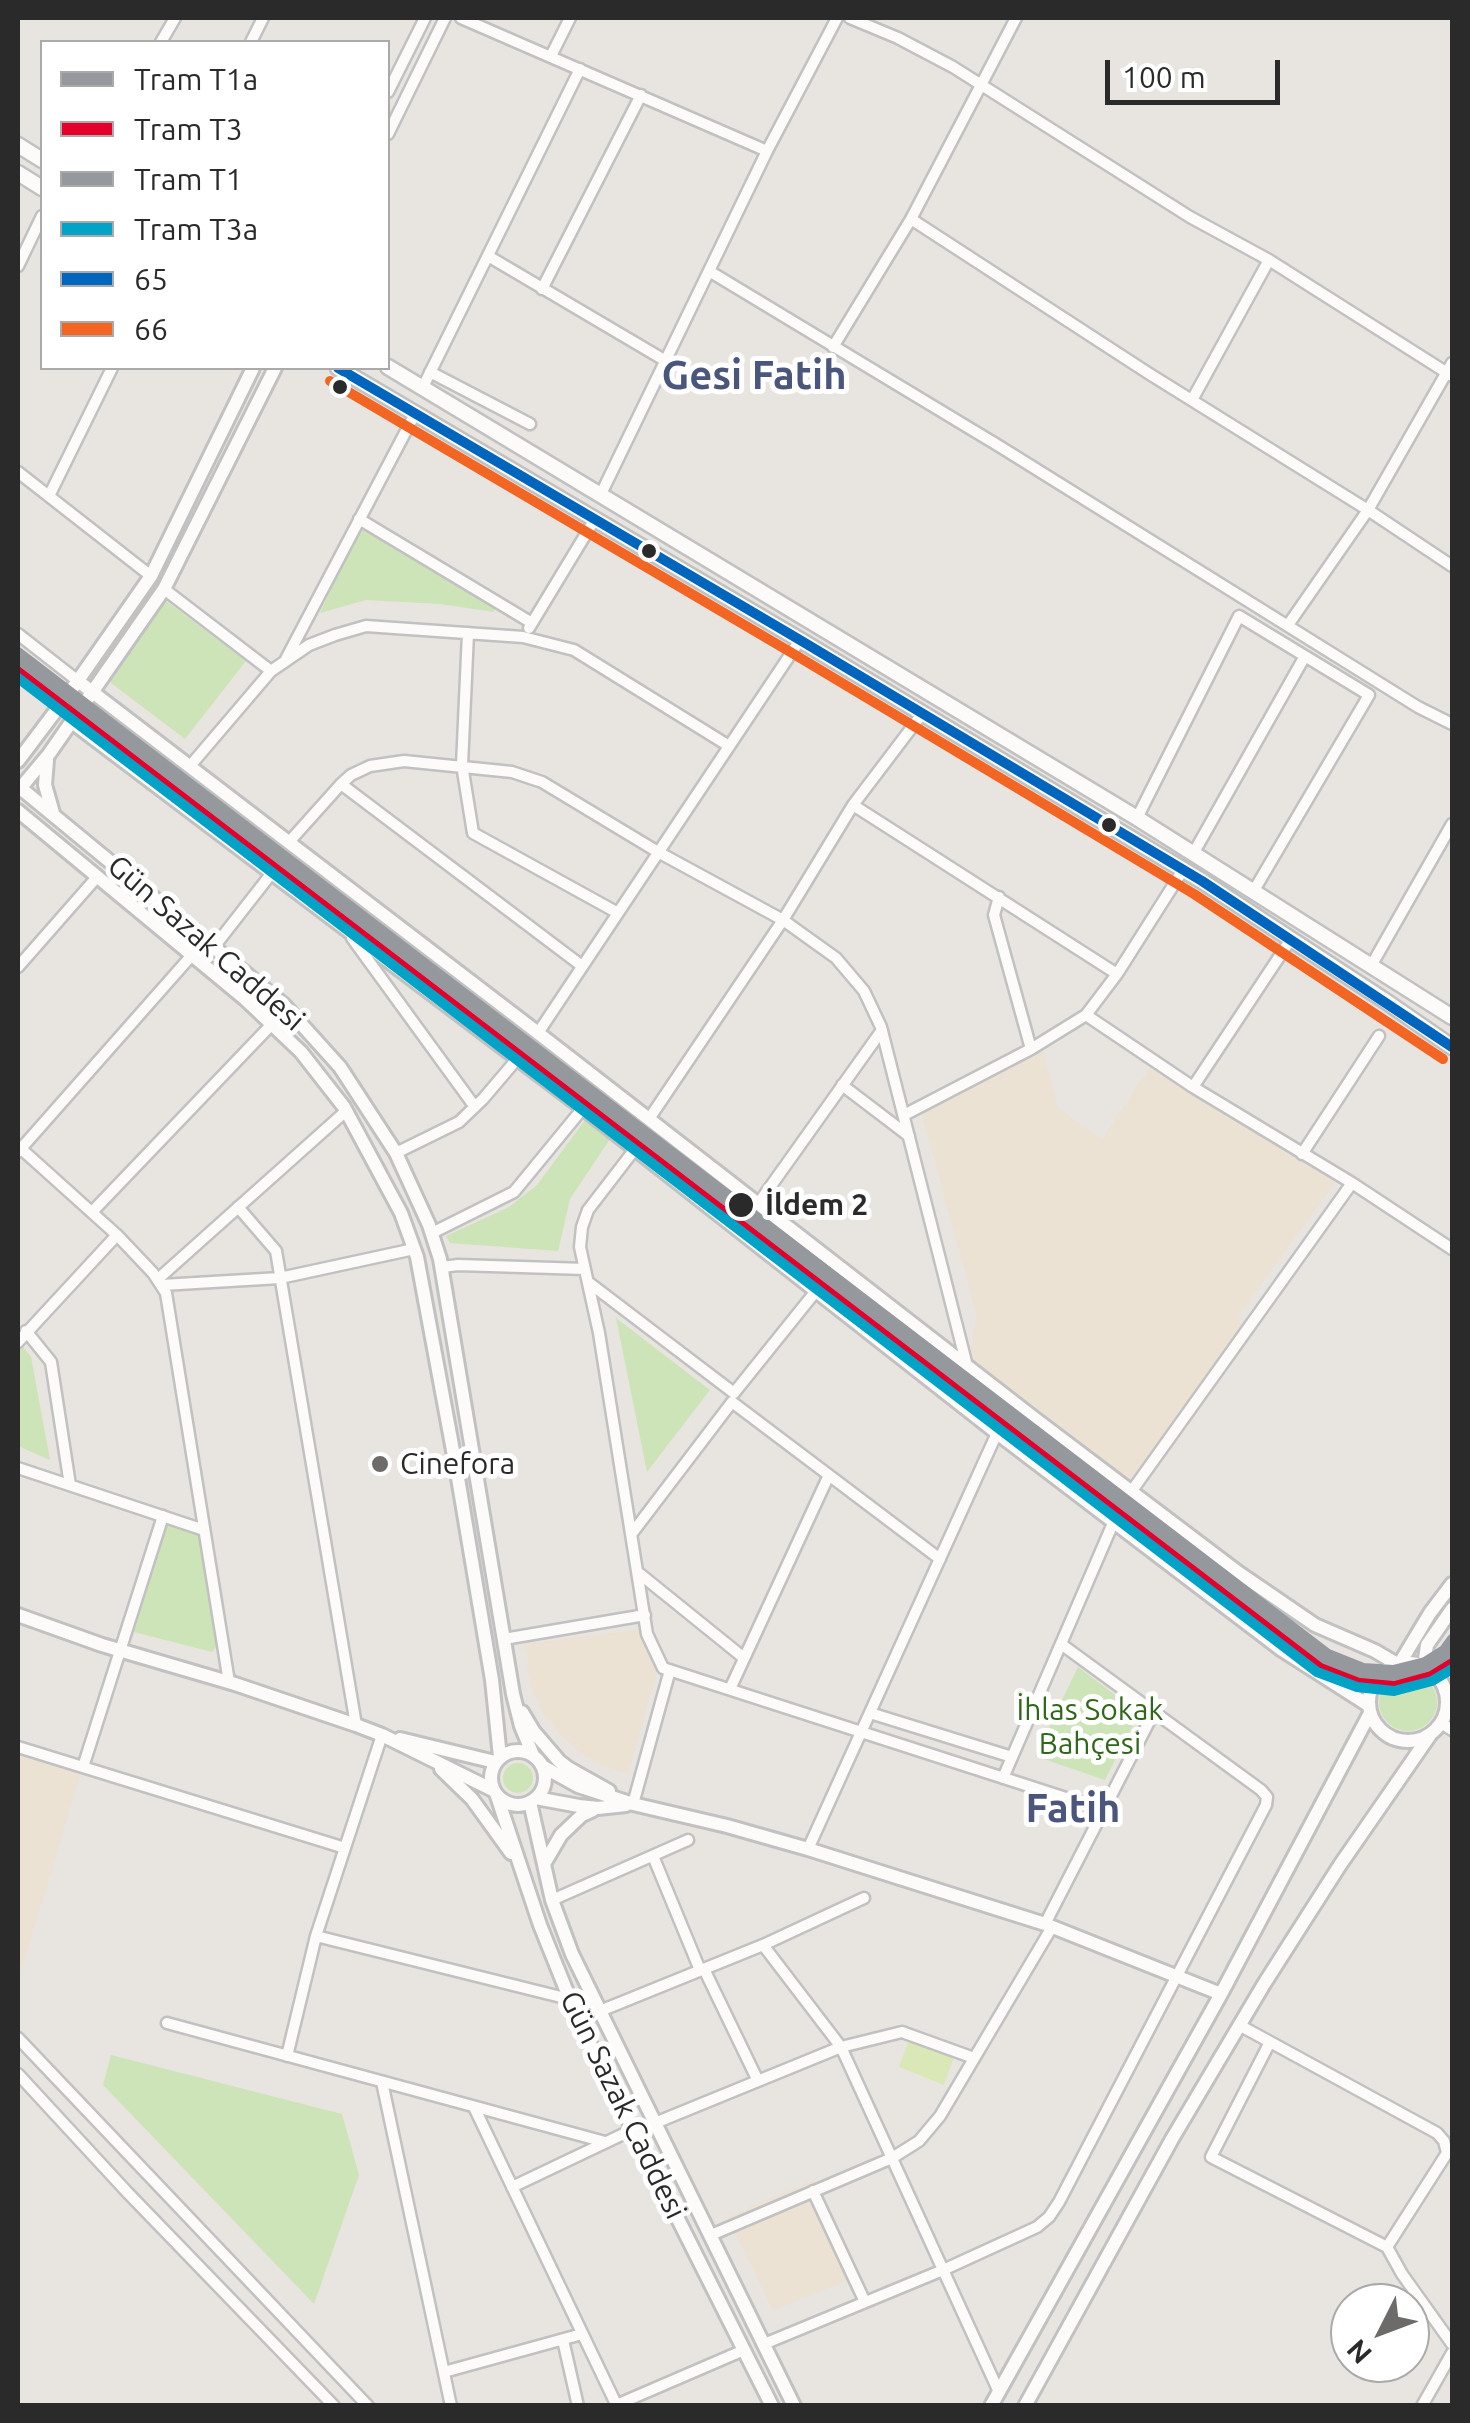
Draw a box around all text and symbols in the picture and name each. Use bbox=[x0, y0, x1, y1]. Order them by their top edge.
legend bbox=[40, 40, 390, 370]
scale bar bbox=[1110, 40, 1285, 102]
text: 100 m bbox=[1122, 60, 1206, 94]
text: Tram T1a bbox=[134, 62, 258, 96]
text: Tram T3 bbox=[134, 112, 243, 146]
text: Tram T1 bbox=[134, 162, 243, 196]
text: Tram T3a bbox=[134, 212, 258, 246]
text: 65 bbox=[134, 262, 168, 296]
text: 66 bbox=[134, 312, 168, 346]
district label: Gesi Fatih bbox=[661, 352, 847, 400]
unlabelled marker bbox=[330, 377, 350, 397]
unlabelled marker bbox=[639, 541, 659, 561]
unlabelled marker bbox=[1099, 815, 1119, 835]
street label: Gün Sazak Caddesi bbox=[100, 848, 312, 1038]
place label: İldem 2 bbox=[765, 1187, 868, 1223]
marker: İldem 2 bbox=[726, 1190, 756, 1220]
place label: Cinefora bbox=[400, 1446, 515, 1482]
marker: Cinefora bbox=[369, 1453, 391, 1475]
park label: İhlas Sokak Bahçesi bbox=[1017, 1692, 1163, 1762]
district label: Fatih bbox=[1026, 1785, 1120, 1833]
street label: Gün Sazak Caddesi bbox=[552, 1985, 694, 2225]
north arrow bbox=[1330, 2283, 1430, 2383]
text: N bbox=[1340, 2334, 1377, 2370]

